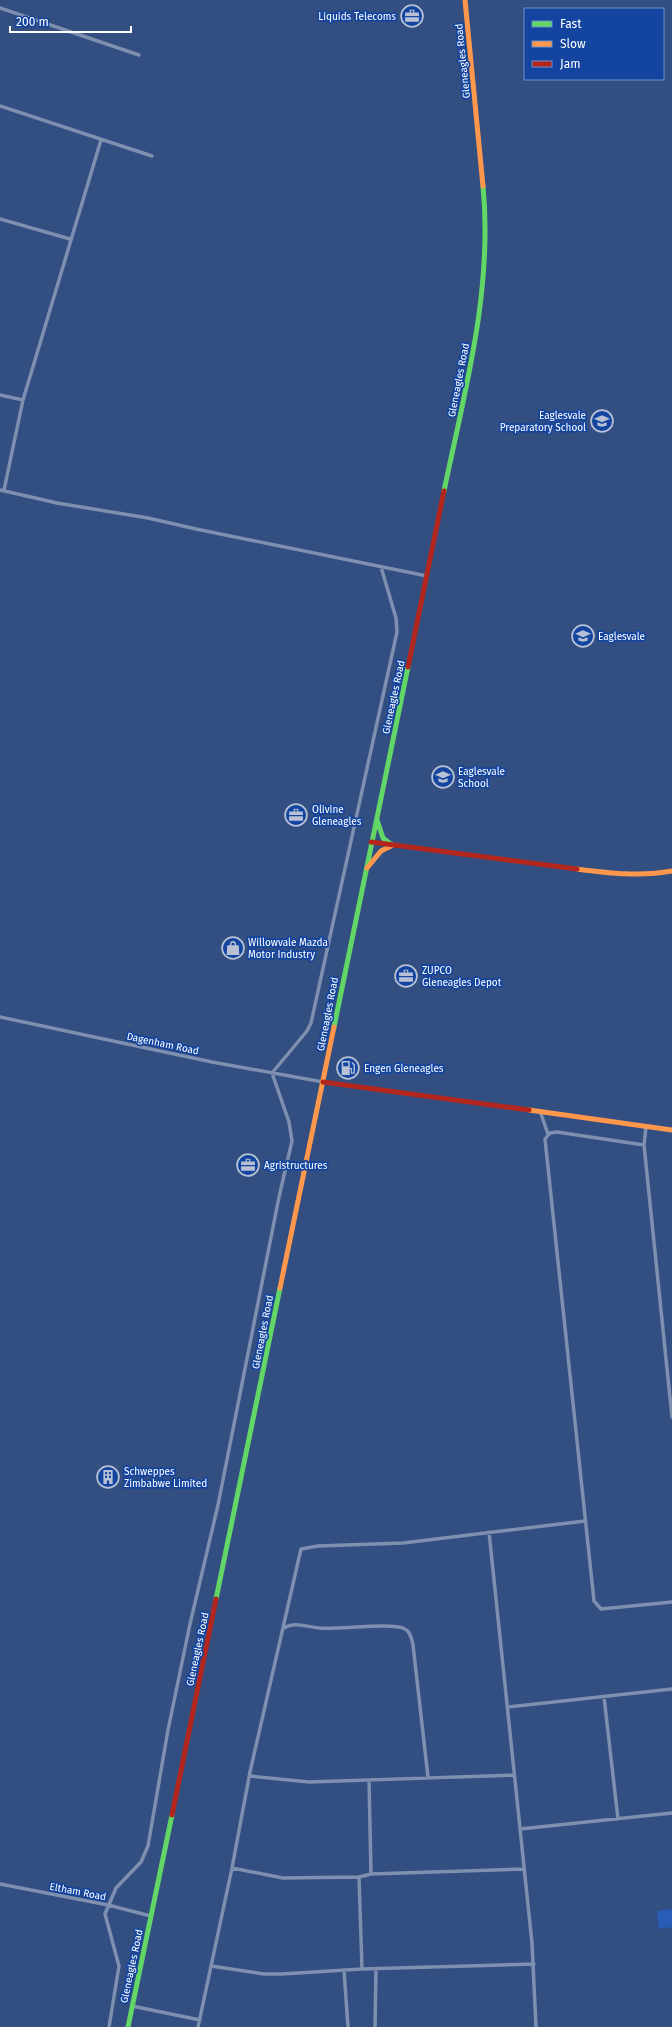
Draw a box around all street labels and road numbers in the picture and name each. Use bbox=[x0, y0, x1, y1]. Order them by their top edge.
street label: Gleneagles Road bbox=[453, 23, 473, 99]
street label: Gleneagles Road bbox=[446, 342, 472, 418]
street label: Gleneagles Road bbox=[380, 659, 408, 735]
street label: Gleneagles Road bbox=[315, 976, 341, 1052]
street label: Dagenham Road bbox=[126, 1030, 200, 1058]
street label: Gleneagles Road bbox=[250, 1294, 276, 1370]
street label: Gleneagles Road bbox=[184, 1611, 212, 1687]
street label: Eltham Road bbox=[48, 1881, 107, 1903]
street label: Gleneagles Road bbox=[118, 1928, 146, 2004]

